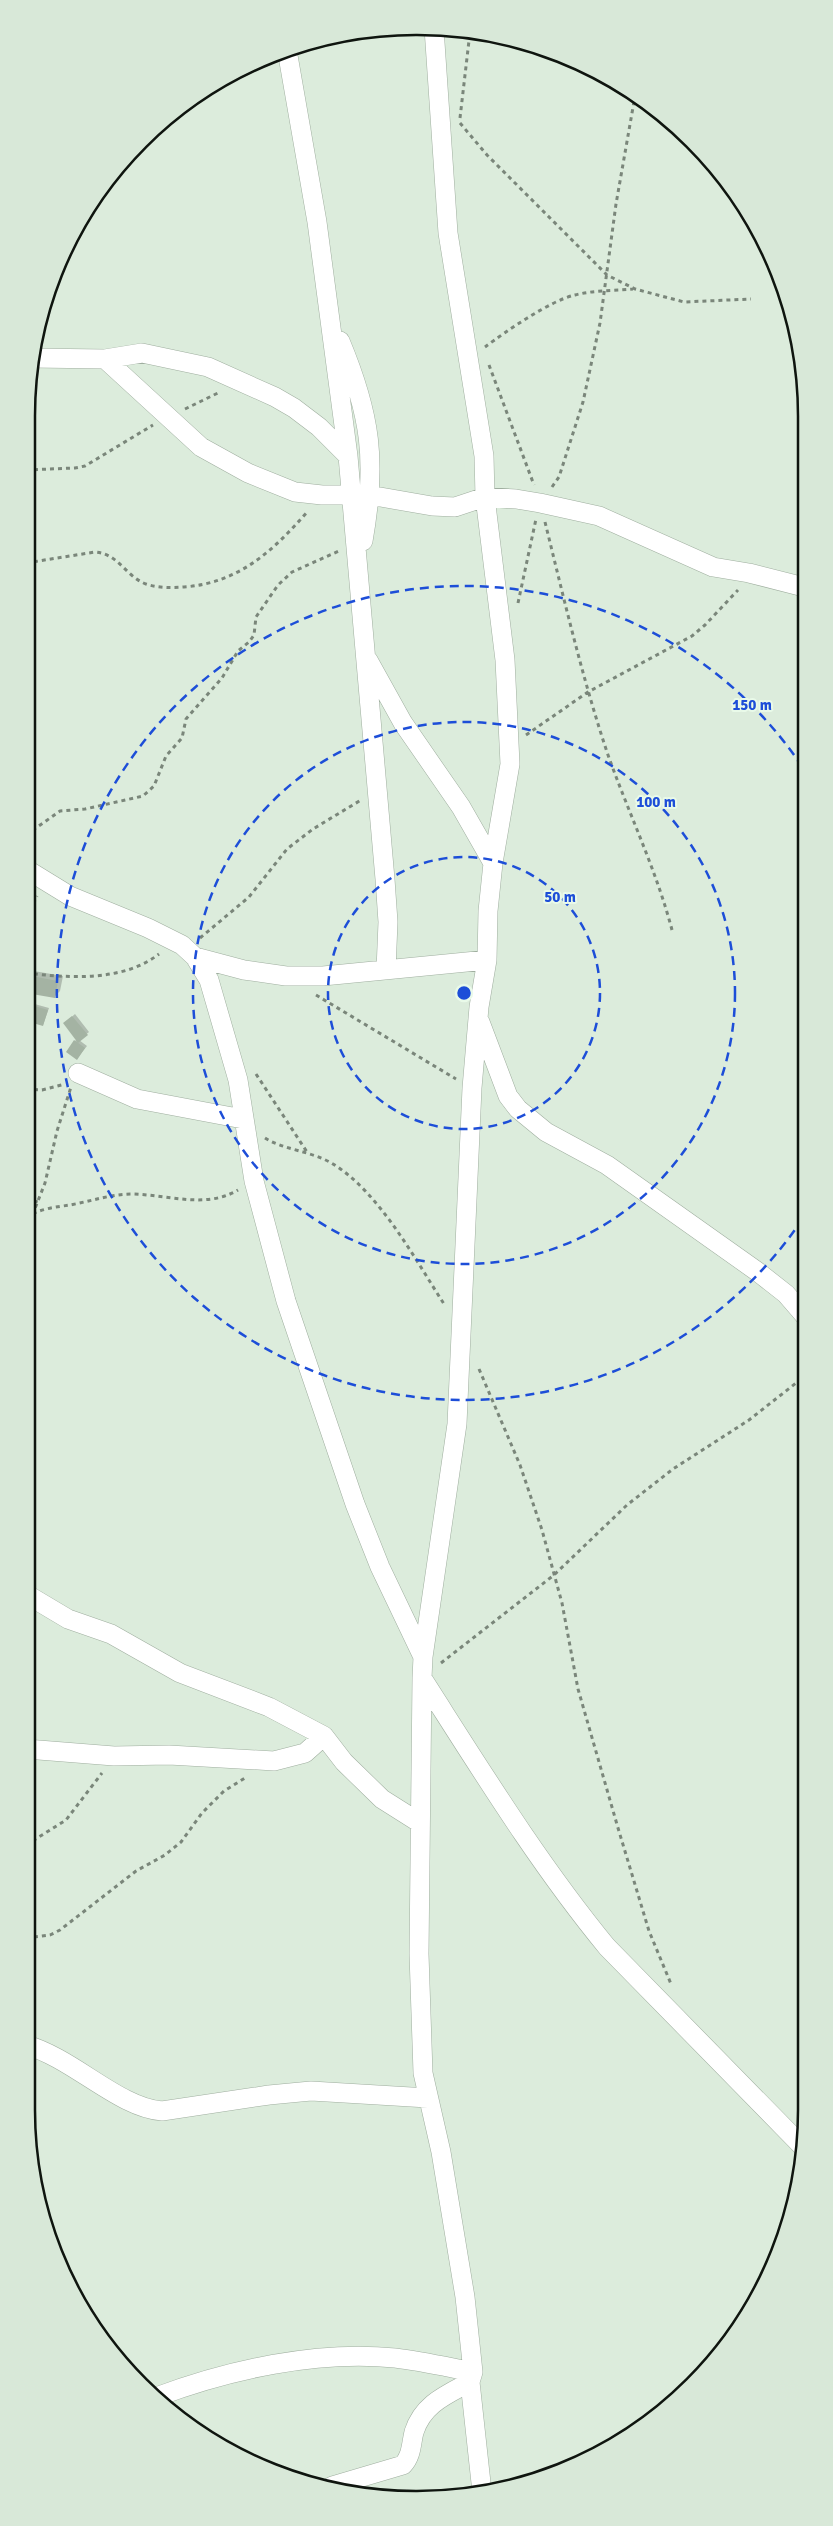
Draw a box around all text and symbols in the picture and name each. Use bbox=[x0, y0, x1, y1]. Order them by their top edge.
text: 150 m bbox=[732, 696, 772, 714]
text: 100 m bbox=[636, 793, 676, 811]
text: 50 m bbox=[544, 888, 576, 906]
centre of rings bbox=[455, 984, 473, 1002]

